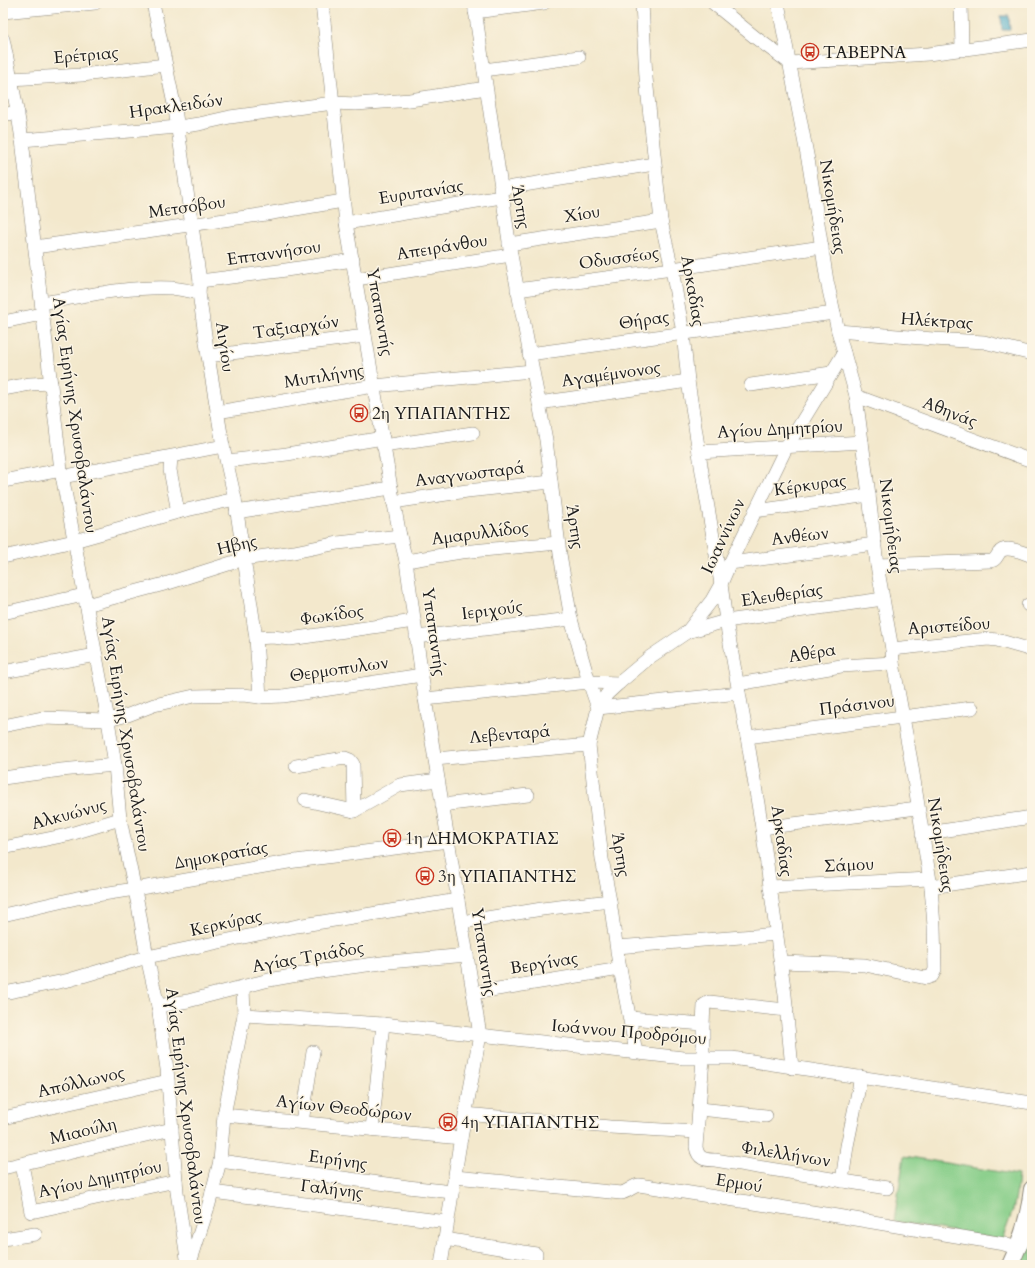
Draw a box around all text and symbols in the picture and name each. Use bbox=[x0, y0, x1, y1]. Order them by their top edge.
street label: Ερέτριας bbox=[52, 41, 120, 69]
place label: ΤΑΒΕΡΝΑ bbox=[823, 41, 907, 64]
bus stop icon: ΤΑΒΕΡΝΑ bbox=[800, 42, 820, 62]
street label: Ηρακλειδών bbox=[128, 88, 224, 124]
street label: Νικομήδειας bbox=[814, 158, 852, 256]
street label: Ευρυτανίας bbox=[377, 174, 465, 210]
street label: Άρτης bbox=[506, 183, 536, 231]
street label: Μετσόβου bbox=[147, 190, 227, 224]
street label: Χίου bbox=[562, 200, 602, 228]
street label: Απειράνθου bbox=[395, 228, 489, 266]
street label: Επταννήσου bbox=[226, 235, 322, 271]
street label: Οδυσσέως bbox=[577, 241, 661, 275]
street label: Αρκαδίας bbox=[675, 254, 711, 328]
street label: Υπαπαντής bbox=[361, 266, 399, 358]
street label: Αγίας Ειρήνης Χρυσοβαλάντου bbox=[47, 295, 103, 535]
street label: Θήρας bbox=[617, 305, 671, 335]
street label: Ηλέκτρας bbox=[900, 307, 974, 335]
street label: Ταξιαρχών bbox=[252, 310, 340, 344]
street label: Αιγίου bbox=[210, 320, 240, 374]
street label: Αγαμέμνονος bbox=[560, 356, 662, 392]
street label: Μυτιλήνης bbox=[282, 358, 366, 394]
street label: Αθηνάς bbox=[919, 391, 981, 433]
place label: 2η ΥΠΑΠΑΝΤΗΣ bbox=[372, 402, 510, 425]
bus stop icon: 2η ΥΠΑΠΑΝΤΗΣ bbox=[349, 403, 369, 423]
street label: Αγίου Δημητρίου bbox=[717, 414, 843, 444]
street label: Αναγνωσταρά bbox=[414, 456, 526, 492]
street label: Κέρκυρας bbox=[772, 469, 848, 501]
street label: Νικομήδειας bbox=[874, 477, 908, 575]
street label: Ιωαννίνων bbox=[696, 495, 750, 577]
street label: Άρτης bbox=[561, 503, 589, 551]
street label: Αμαρυλλίδος bbox=[430, 516, 530, 550]
street label: Ανθέων bbox=[770, 521, 830, 551]
street label: Ηβης bbox=[215, 529, 259, 561]
street label: Ελευθερίας bbox=[740, 578, 824, 612]
street label: Υπαπαντής bbox=[416, 586, 452, 678]
street label: Ιεριχούς bbox=[460, 595, 524, 625]
street label: Φωκίδος bbox=[299, 599, 365, 631]
street label: Αριστείδου bbox=[907, 612, 991, 640]
street label: Αγίας Ειρήνης Χρυσοβαλάντου bbox=[96, 614, 156, 854]
street label: Αθέρα bbox=[787, 638, 837, 668]
street label: Θερμοπυλων bbox=[288, 651, 390, 687]
street label: Πράσινου bbox=[818, 689, 896, 721]
street label: Λεβενταρά bbox=[468, 719, 552, 749]
street label: Αλκυώνυς bbox=[29, 793, 109, 835]
street label: Νικομήδειας bbox=[922, 796, 960, 894]
street label: Αρκαδίας bbox=[766, 804, 798, 878]
place label: 1η ΔΗΜΟΚΡΑΤΙΑΣ bbox=[405, 827, 559, 850]
bus stop icon: 1η ΔΗΜΟΚΡΑΤΙΑΣ bbox=[382, 828, 402, 848]
street label: Άρτης bbox=[606, 831, 636, 879]
street label: Δημοκρατίας bbox=[172, 835, 270, 875]
street label: Σάμου bbox=[823, 852, 875, 878]
place label: 3η ΥΠΑΠΑΝΤΗΣ bbox=[438, 865, 576, 888]
bus stop icon: 3η ΥΠΑΠΑΝΤΗΣ bbox=[415, 866, 435, 886]
street label: Κερκύρας bbox=[188, 904, 264, 942]
street label: Υπαπαντής bbox=[466, 906, 502, 998]
street label: Αγίας Τριάδος bbox=[250, 936, 366, 978]
street label: Βεργίνας bbox=[508, 946, 580, 980]
street label: Αγίας Ειρήνης Χρυσοβαλάντου bbox=[160, 986, 212, 1226]
street label: Ιωάννου Προδρόμου bbox=[550, 1014, 708, 1050]
street label: Απόλλωνος bbox=[35, 1061, 127, 1103]
street label: Αγίων Θεοδώρων bbox=[275, 1089, 413, 1127]
place label: 4η ΥΠΑΠΑΝΤΗΣ bbox=[461, 1111, 599, 1134]
street label: Μιαούλη bbox=[47, 1112, 119, 1150]
bus stop icon: 4η ΥΠΑΠΑΝΤΗΣ bbox=[438, 1112, 458, 1132]
street label: Φιλελλήνων bbox=[740, 1136, 832, 1172]
street label: Ειρήνης bbox=[307, 1144, 369, 1176]
street label: Αγίου Δημητρίου bbox=[36, 1155, 164, 1203]
street label: Ερμού bbox=[714, 1168, 764, 1198]
street label: Γαλήνης bbox=[299, 1174, 365, 1204]

